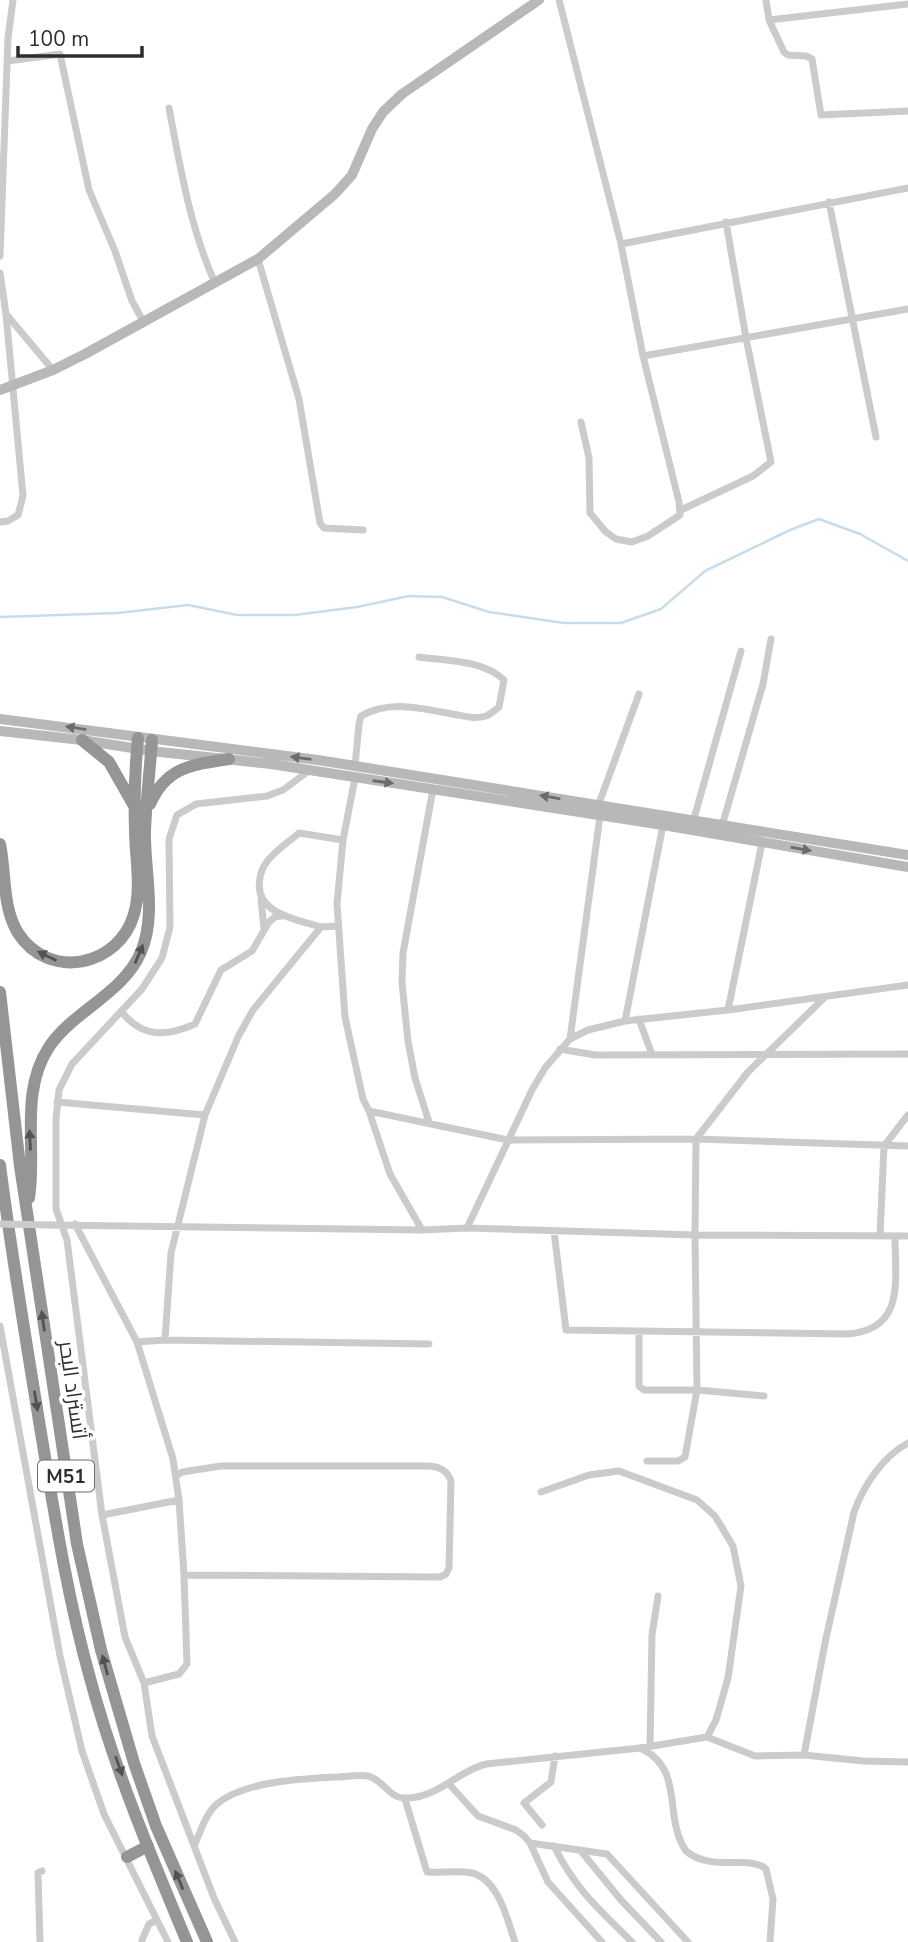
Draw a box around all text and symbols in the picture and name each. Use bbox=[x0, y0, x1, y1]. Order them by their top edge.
scale bar bbox=[18, 14, 142, 58]
text: 100 m bbox=[28, 25, 89, 53]
one-way arrow bbox=[65, 722, 87, 733]
one-way arrow bbox=[290, 753, 312, 764]
one-way arrow bbox=[372, 777, 394, 788]
one-way arrow bbox=[539, 791, 561, 802]
one-way arrow bbox=[790, 844, 812, 855]
one-way arrow bbox=[134, 943, 145, 964]
one-way arrow bbox=[37, 951, 57, 962]
one-way arrow bbox=[24, 1129, 35, 1151]
one-way arrow bbox=[37, 1309, 48, 1331]
street label: أتستراد البحر bbox=[52, 1338, 94, 1441]
one-way arrow bbox=[31, 1391, 42, 1413]
road number: M51 bbox=[38, 1460, 94, 1492]
one-way arrow bbox=[99, 1654, 110, 1676]
one-way arrow bbox=[113, 1756, 124, 1777]
one-way arrow bbox=[173, 1869, 184, 1890]

